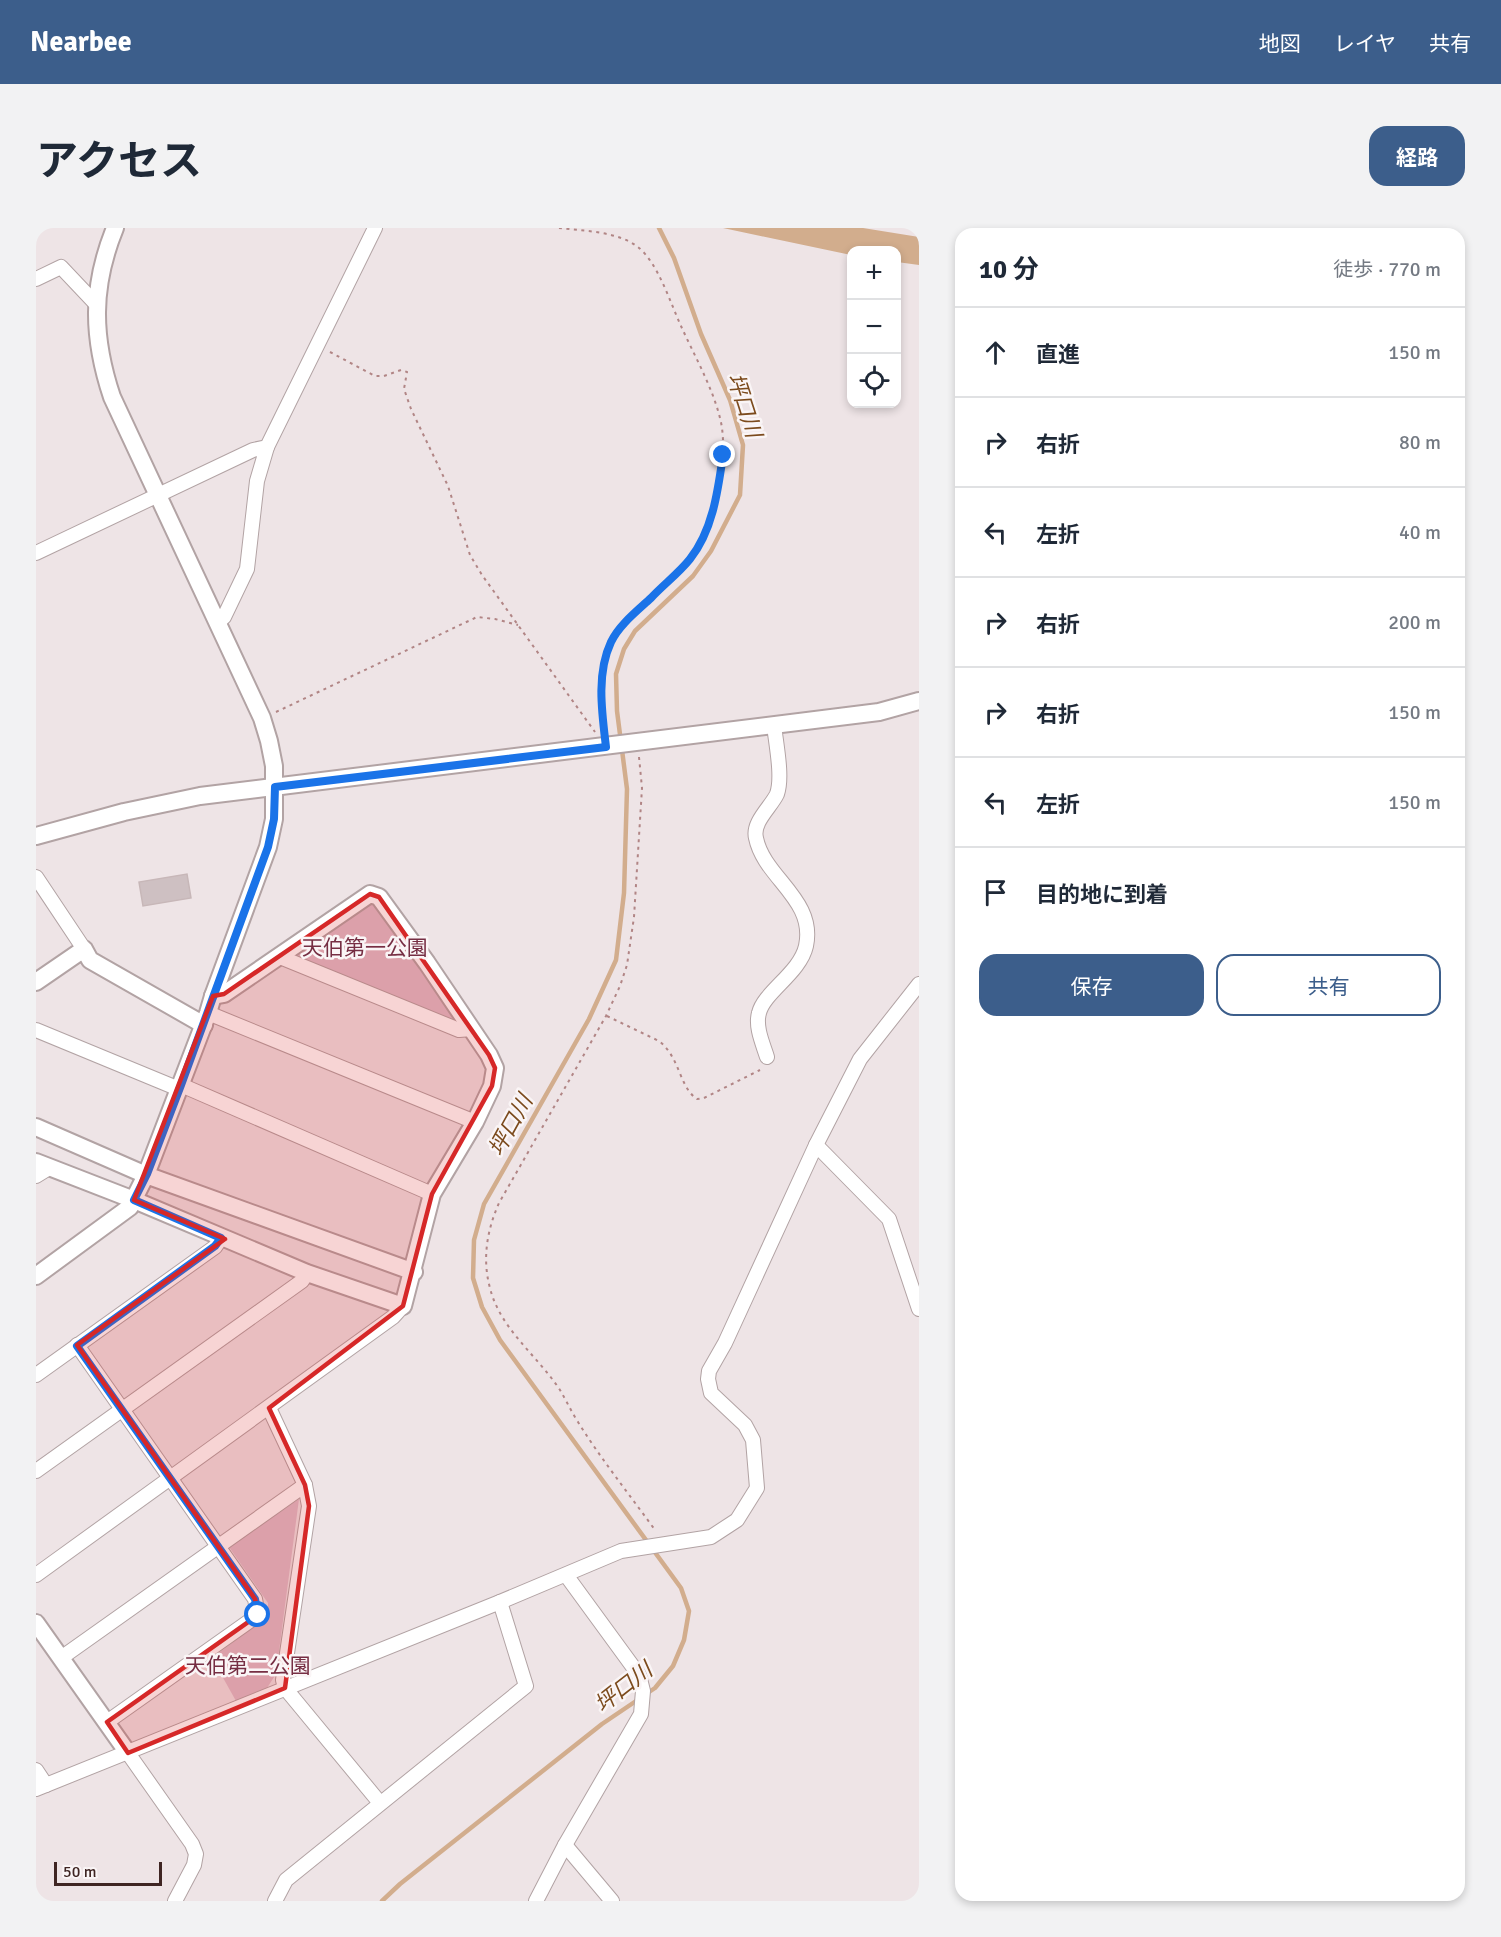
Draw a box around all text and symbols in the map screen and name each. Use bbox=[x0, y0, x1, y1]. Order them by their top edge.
text: Nearbee bbox=[30, 25, 132, 59]
text: 地図 bbox=[1259, 31, 1301, 57]
text: レイヤ bbox=[1334, 31, 1396, 57]
text: 共有 bbox=[1429, 31, 1471, 57]
button: 経路 bbox=[1369, 126, 1465, 186]
text: アクセス bbox=[36, 136, 202, 187]
map controls bbox=[847, 246, 901, 408]
button: + bbox=[847, 246, 901, 300]
text: 10 分 bbox=[979, 254, 1039, 286]
text: 徒歩 · 770 m bbox=[1333, 257, 1441, 282]
button: − bbox=[847, 300, 901, 354]
icon: ahead bbox=[979, 336, 1012, 369]
text: 150 m bbox=[1388, 340, 1441, 365]
text: 直進 bbox=[1036, 341, 1080, 368]
button: locate bbox=[847, 354, 901, 408]
water label: 坪口川 bbox=[721, 370, 768, 443]
icon: right bbox=[979, 426, 1012, 459]
text: 80 m bbox=[1399, 430, 1441, 455]
text: 右折 bbox=[1036, 431, 1080, 458]
route end bbox=[709, 441, 735, 467]
icon: left bbox=[979, 516, 1012, 549]
text: 40 m bbox=[1399, 520, 1441, 545]
text: 左折 bbox=[1036, 521, 1080, 548]
icon: right bbox=[979, 606, 1012, 639]
text: 200 m bbox=[1388, 610, 1441, 635]
text: 右折 bbox=[1036, 611, 1080, 638]
icon: right bbox=[979, 696, 1012, 729]
text: 150 m bbox=[1388, 700, 1441, 725]
text: 右折 bbox=[1036, 701, 1080, 728]
icon: left bbox=[979, 786, 1012, 819]
text: 150 m bbox=[1388, 790, 1441, 815]
text: 左折 bbox=[1036, 791, 1080, 818]
icon: arrive bbox=[979, 876, 1012, 909]
text: 目的地に到着 bbox=[1036, 881, 1168, 908]
park label: 天伯第一公園 bbox=[302, 935, 428, 961]
button: 保存 bbox=[979, 954, 1204, 1016]
button: 共有 bbox=[1216, 954, 1441, 1016]
water label: 坪口川 bbox=[483, 1088, 539, 1161]
route start bbox=[244, 1601, 270, 1627]
park label: 天伯第二公園 bbox=[185, 1653, 311, 1679]
water label: 坪口川 bbox=[589, 1655, 659, 1718]
scale bar bbox=[54, 1859, 162, 1886]
text: 50 m bbox=[63, 1862, 97, 1882]

